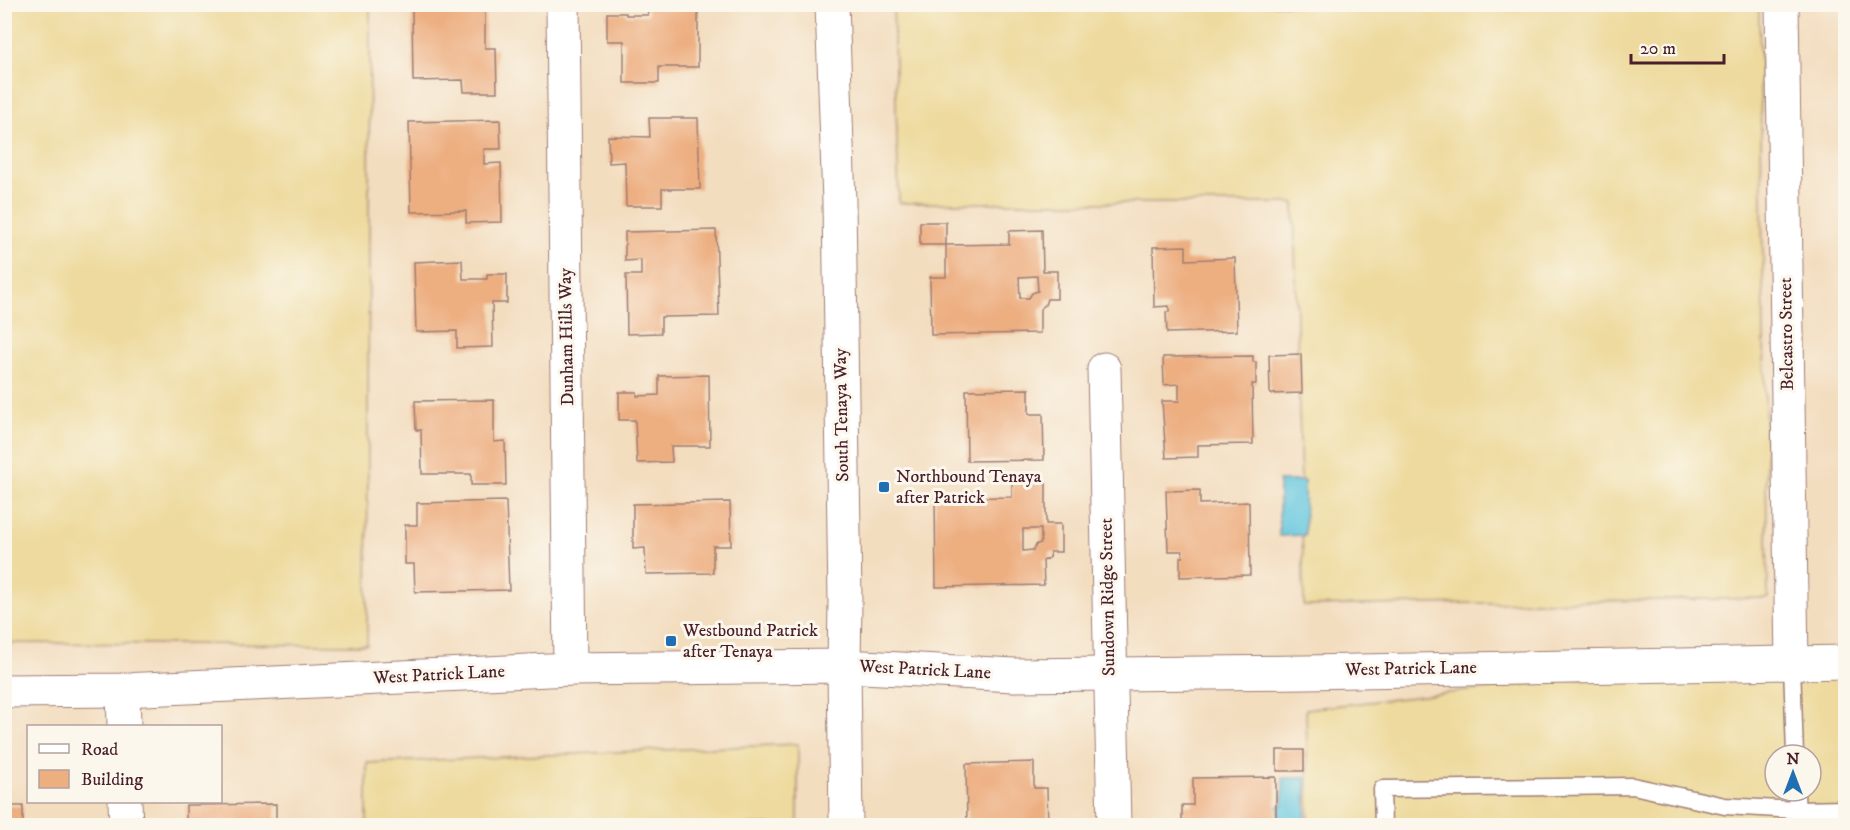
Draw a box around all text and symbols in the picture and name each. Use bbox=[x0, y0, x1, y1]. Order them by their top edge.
scale bar bbox=[1631, 27, 1724, 65]
text: 20 m bbox=[1640, 38, 1676, 60]
street label: Dunham Hills Way bbox=[555, 267, 579, 406]
street label: Belcastro Street bbox=[1775, 277, 1799, 391]
street label: South Tenaya Way bbox=[830, 348, 854, 482]
place label: Northbound Tenaya after Patrick bbox=[896, 466, 1042, 509]
marker: Northbound Tenaya after Patrick bbox=[877, 480, 891, 494]
street label: Sundown Ridge Street bbox=[1096, 517, 1120, 676]
place label: Westbound Patrick after Tenaya bbox=[682, 620, 818, 663]
marker: Westbound Patrick after Tenaya bbox=[664, 634, 678, 648]
street label: West Patrick Lane bbox=[858, 656, 991, 684]
street label: West Patrick Lane bbox=[1344, 657, 1477, 681]
street label: West Patrick Lane bbox=[372, 661, 505, 689]
legend bbox=[27, 725, 222, 803]
text: Road bbox=[81, 739, 118, 761]
north arrow bbox=[1763, 743, 1823, 803]
text: N bbox=[1786, 749, 1800, 769]
text: Building bbox=[81, 769, 143, 791]

